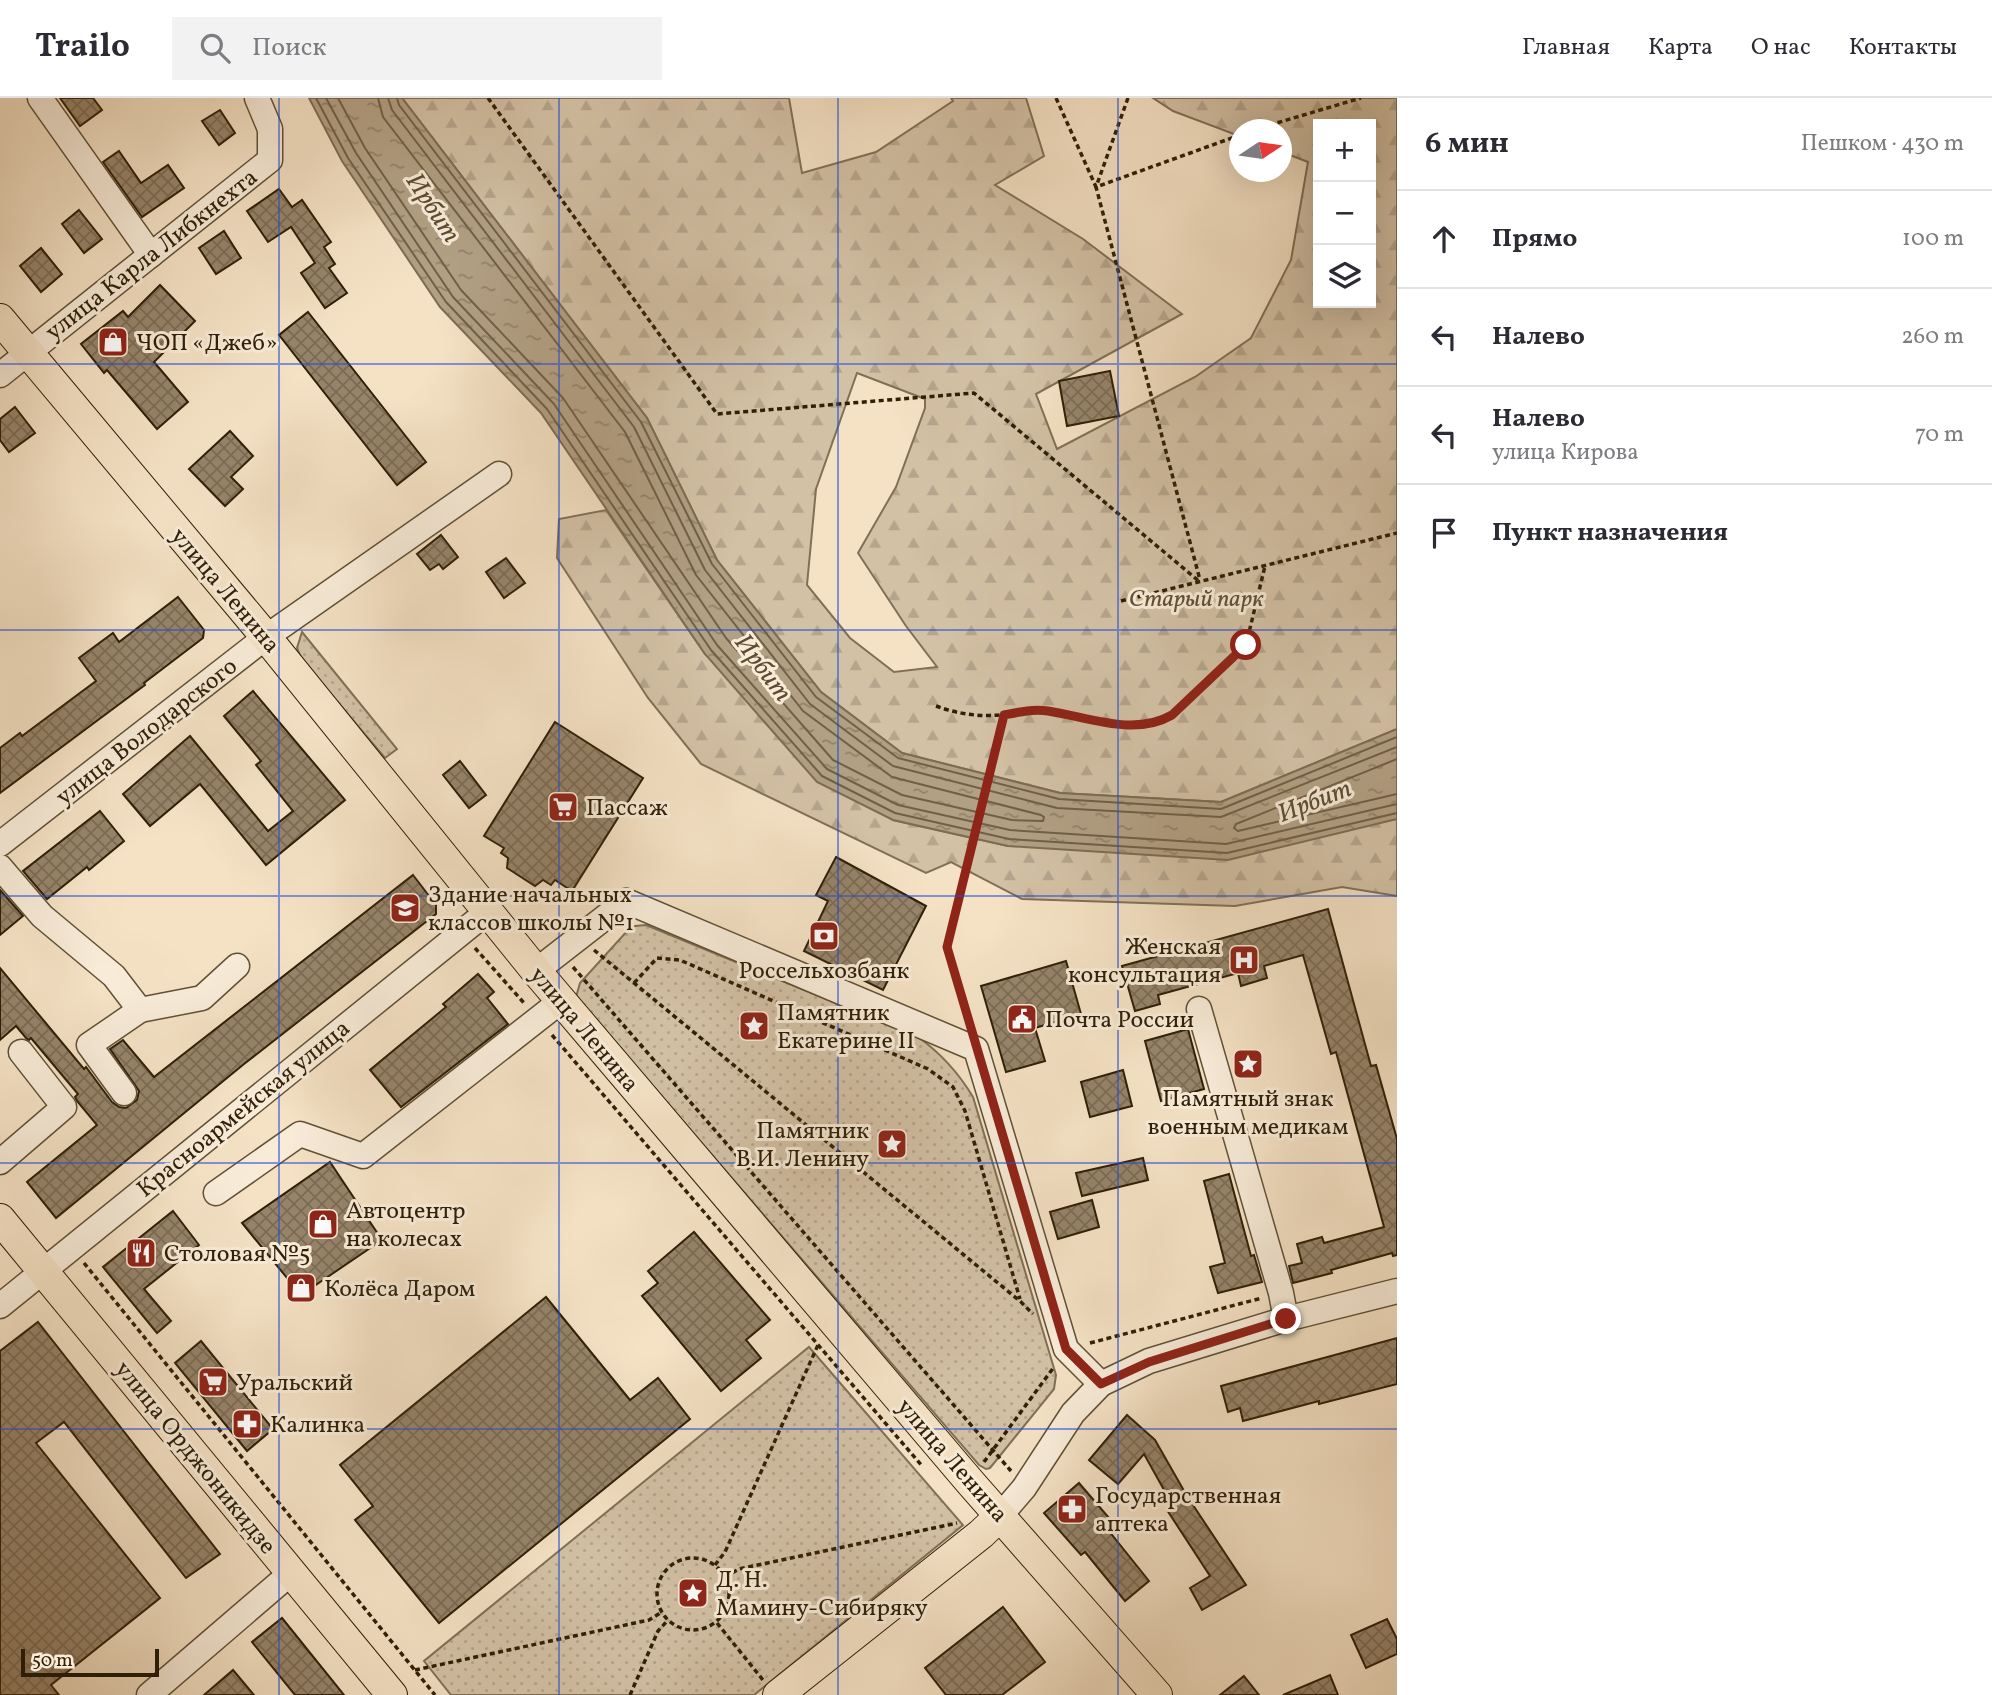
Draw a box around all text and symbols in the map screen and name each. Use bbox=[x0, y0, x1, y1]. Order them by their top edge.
search box bbox=[172, 17, 662, 80]
text: Trailo bbox=[35, 25, 130, 71]
icon: search bbox=[196, 29, 234, 67]
text: Поиск bbox=[252, 30, 326, 66]
text: Главная bbox=[1522, 31, 1610, 65]
text: Карта bbox=[1648, 31, 1713, 65]
text: О нас bbox=[1751, 31, 1811, 65]
text: Контакты bbox=[1849, 31, 1957, 65]
north arrow bbox=[1229, 119, 1292, 182]
map controls bbox=[1313, 119, 1376, 308]
button: + bbox=[1313, 119, 1376, 182]
text: 6 мин bbox=[1425, 123, 1509, 165]
text: Пешком · 430 m bbox=[1801, 128, 1964, 160]
street label: улица Карла Либкнехта bbox=[39, 162, 266, 350]
water label: Ирбит bbox=[396, 166, 468, 250]
button: − bbox=[1313, 182, 1376, 245]
icon: ahead bbox=[1425, 220, 1463, 258]
text: Прямо bbox=[1492, 221, 1577, 257]
text: 100 m bbox=[1902, 223, 1964, 255]
button: layers bbox=[1313, 245, 1376, 308]
icon: left bbox=[1425, 318, 1463, 356]
text: Налево bbox=[1492, 319, 1585, 355]
text: 260 m bbox=[1901, 321, 1964, 353]
shop icon: ЧОП «Джеб» bbox=[96, 325, 130, 359]
place label: ЧОП «Джеб» bbox=[136, 327, 277, 361]
text: Налево bbox=[1492, 401, 1585, 437]
icon: left bbox=[1425, 416, 1463, 454]
text: 70 m bbox=[1915, 419, 1964, 451]
text: улица Кирова bbox=[1492, 437, 1639, 469]
icon: arrive bbox=[1425, 514, 1463, 552]
text: Пункт назначения bbox=[1492, 515, 1728, 551]
street label: улица Ленина bbox=[162, 521, 287, 662]
park label: Старый парк bbox=[1129, 583, 1264, 617]
water label: Ирбит bbox=[725, 627, 800, 710]
route start bbox=[1230, 629, 1261, 660]
street label: улица Володарского bbox=[49, 651, 245, 815]
water label: Ирбит bbox=[1272, 771, 1357, 832]
supermarket icon: Пассаж bbox=[546, 790, 580, 824]
place label: Пассаж bbox=[586, 792, 668, 826]
place label: Здание начальных классов школы №1 bbox=[428, 879, 634, 941]
school or university icon: Здание начальных классов школы №1 bbox=[388, 891, 422, 925]
bank icon: Россельхозбанк bbox=[807, 919, 841, 953]
place label: Женская консультация bbox=[1068, 931, 1221, 993]
hospital icon: Женская консультация bbox=[1227, 943, 1261, 977]
place label: Россельхозбанк bbox=[739, 955, 910, 989]
street label: улица Ленина bbox=[521, 960, 646, 1101]
place label: Памятник Екатерине II bbox=[777, 997, 915, 1059]
public building icon: Почта России bbox=[1005, 1002, 1039, 1036]
place label: Почта России bbox=[1045, 1004, 1194, 1038]
place icon: Памятник Екатерине II bbox=[737, 1009, 771, 1043]
street label: Красноармейская улица bbox=[130, 1013, 358, 1206]
place icon: Памятный знак военным медикам bbox=[1231, 1047, 1265, 1081]
place label: Памятный знак военным медикам bbox=[1148, 1083, 1348, 1145]
place label: Памятник В.И. Ленину bbox=[736, 1115, 869, 1177]
place icon: Памятник В.И. Ленину bbox=[875, 1127, 909, 1161]
place label: Автоцентр на колесах bbox=[346, 1195, 466, 1257]
shop icon: Автоцентр на колесах bbox=[306, 1207, 340, 1241]
restaurant icon: Столовая №5 bbox=[124, 1236, 158, 1270]
place label: Столовая №5 bbox=[164, 1238, 310, 1272]
shop icon: Колёса Даром bbox=[284, 1271, 318, 1305]
place label: Колёса Даром bbox=[324, 1273, 475, 1307]
route end bbox=[1270, 1303, 1301, 1334]
street label: улица Орджоникидзе bbox=[106, 1354, 283, 1562]
supermarket icon: Уральский bbox=[196, 1365, 230, 1399]
place label: Уральский bbox=[236, 1367, 353, 1401]
street label: улица Ленина bbox=[888, 1392, 1015, 1531]
pharmacy icon: Калинка bbox=[230, 1407, 264, 1441]
place label: Калинка bbox=[270, 1409, 365, 1443]
place label: Государственная аптека bbox=[1095, 1480, 1281, 1542]
pharmacy icon: Государственная аптека bbox=[1055, 1492, 1089, 1526]
place label: Д. Н. Мамину-Сибиряку bbox=[716, 1564, 928, 1626]
place icon: Д. Н. Мамину-Сибиряку bbox=[676, 1576, 710, 1610]
scale bar bbox=[21, 1646, 159, 1678]
text: 50 m bbox=[32, 1648, 73, 1674]

